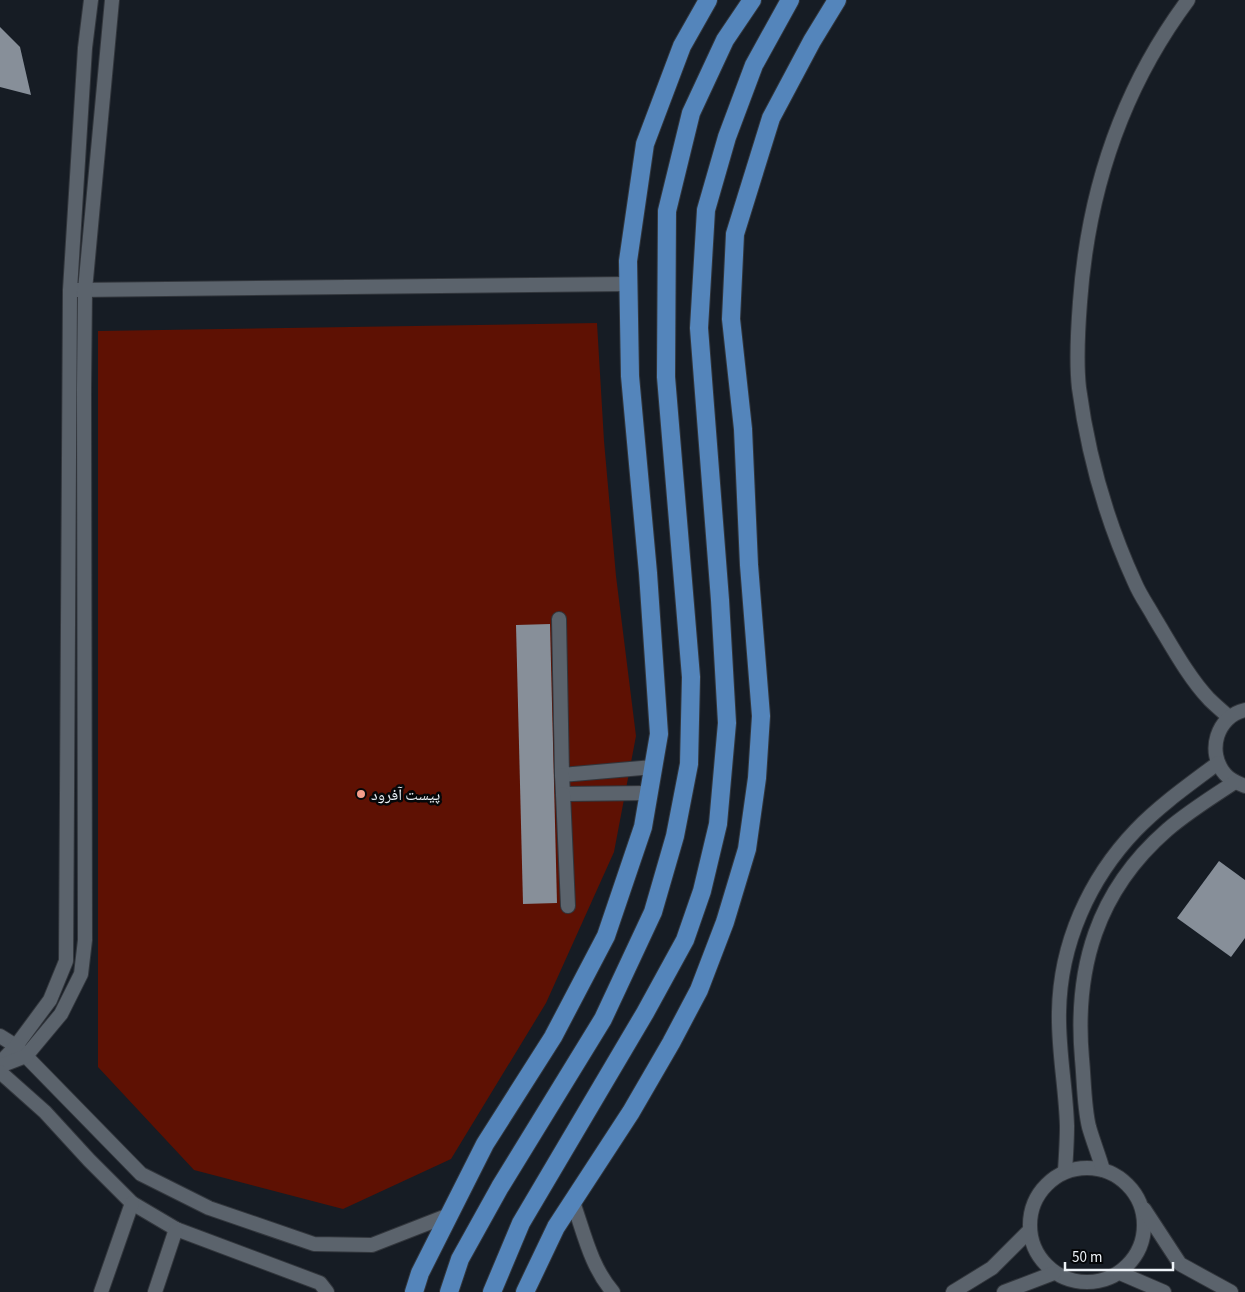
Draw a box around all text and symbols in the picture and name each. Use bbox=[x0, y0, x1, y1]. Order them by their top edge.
place label: پیست آفرود bbox=[371, 784, 441, 806]
marker: پیست آفرود bbox=[355, 788, 367, 800]
scale bar bbox=[1065, 1240, 1172, 1272]
text: 50 m bbox=[1072, 1247, 1102, 1268]

